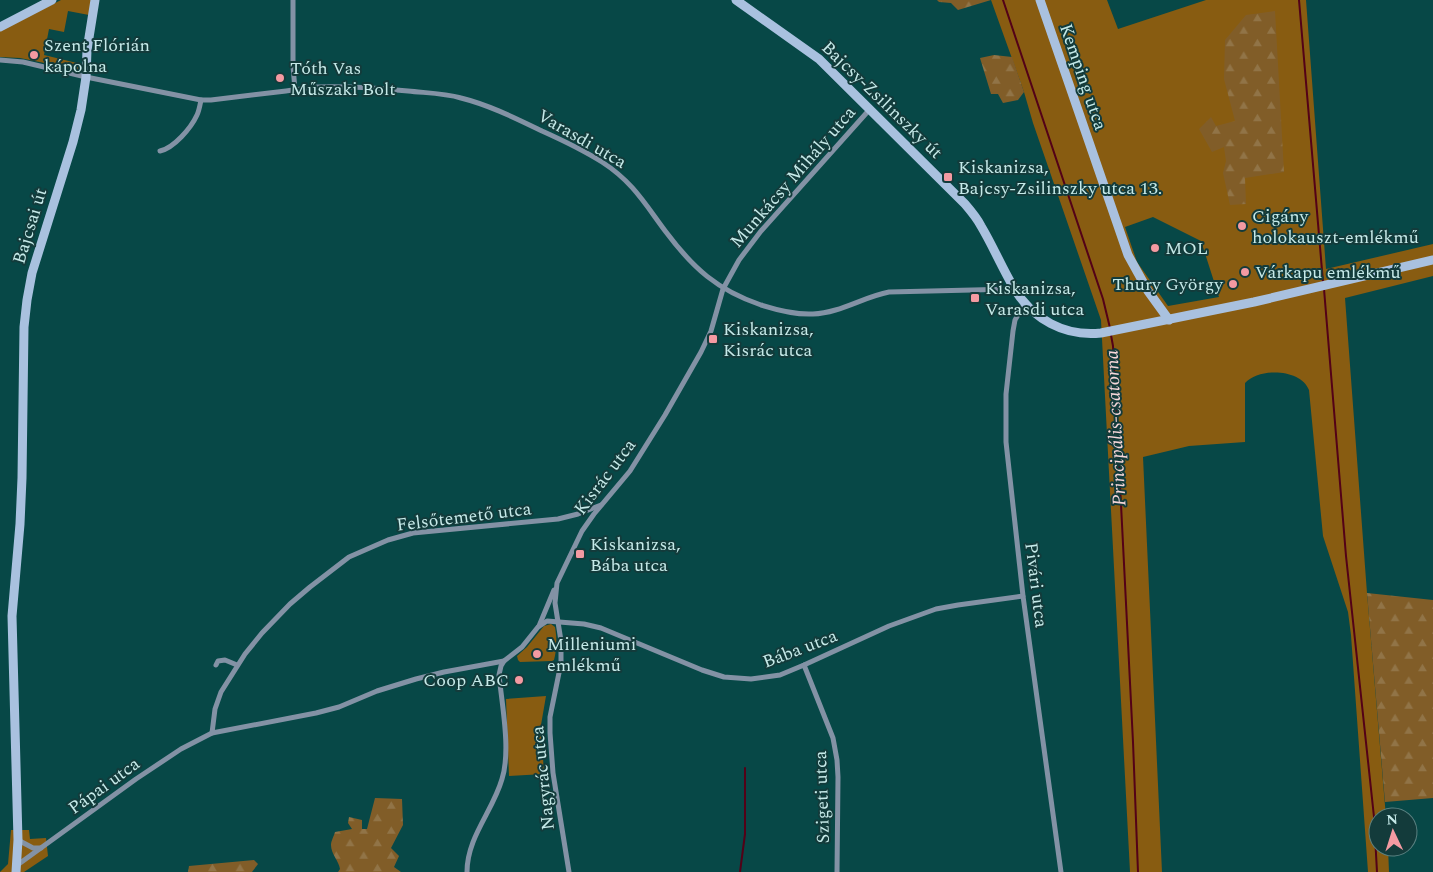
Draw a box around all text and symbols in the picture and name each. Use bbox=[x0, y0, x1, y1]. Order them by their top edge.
street label: Kemping utca bbox=[1052, 20, 1114, 134]
place label: Szent Flórián kápolna bbox=[44, 32, 150, 80]
street label: Bajcsy-Zsilinszky út bbox=[815, 35, 949, 165]
marker: Szent Flórián kápolna bbox=[28, 49, 40, 61]
place label: Tóth Vas Műszaki Bolt bbox=[290, 55, 396, 103]
marker: Tóth Vas Műszaki Bolt bbox=[274, 72, 286, 84]
street label: Munkácsy Mihály utca bbox=[724, 100, 862, 254]
street label: Varasdi utca bbox=[532, 103, 632, 176]
place label: Kiskanizsa, Bajcsy-Zsilinszky utca 13. bbox=[958, 154, 1162, 202]
marker: Kiskanizsa, Bajcsy-Zsilinszky utca 13. bbox=[942, 171, 954, 183]
street label: Bajcsai út bbox=[6, 185, 54, 267]
place label: Cigány holokauszt-emlékmű bbox=[1252, 203, 1419, 251]
marker: Cigány holokauszt-emlékmű bbox=[1236, 220, 1248, 232]
place label: MOL bbox=[1165, 235, 1208, 262]
marker: MOL bbox=[1149, 242, 1161, 254]
place label: Várkapu emlékmű bbox=[1255, 259, 1401, 286]
marker: Várkapu emlékmű bbox=[1239, 266, 1251, 278]
place label: Thury György bbox=[1112, 271, 1224, 298]
place label: Kiskanizsa, Varasdi utca bbox=[985, 275, 1084, 323]
marker: Thury György bbox=[1227, 278, 1239, 290]
marker: Kiskanizsa, Varasdi utca bbox=[969, 292, 981, 304]
place label: Kiskanizsa, Kisrác utca bbox=[723, 316, 814, 364]
marker: Kiskanizsa, Kisrác utca bbox=[707, 333, 719, 345]
water label: Principális-csatorna bbox=[1097, 349, 1135, 507]
street label: Kisrác utca bbox=[567, 433, 643, 521]
street label: Felsőtemető utca bbox=[395, 495, 533, 539]
place label: Kiskanizsa, Bába utca bbox=[590, 531, 681, 579]
street label: Pivári utca bbox=[1017, 541, 1055, 629]
marker: Kiskanizsa, Bába utca bbox=[574, 548, 586, 560]
street label: Bába utca bbox=[759, 622, 841, 676]
place label: Milleniumi emlékmű bbox=[547, 631, 636, 679]
marker: Milleniumi emlékmű bbox=[531, 648, 543, 660]
place label: Coop ABC bbox=[423, 667, 509, 694]
marker: Coop ABC bbox=[513, 674, 525, 686]
street label: Nagyrác utca bbox=[524, 724, 562, 831]
street label: Szigeti utca bbox=[807, 750, 837, 844]
street label: Pápai utca bbox=[62, 751, 146, 821]
north arrow bbox=[1368, 807, 1418, 857]
text: N bbox=[1386, 809, 1399, 830]

